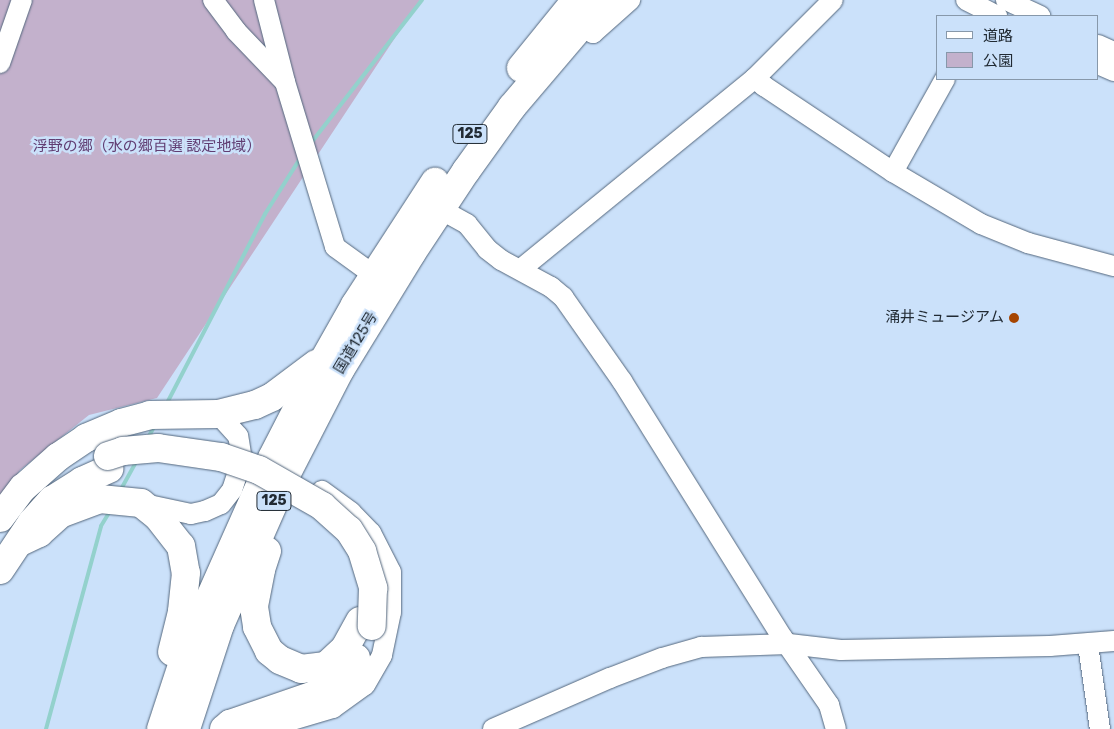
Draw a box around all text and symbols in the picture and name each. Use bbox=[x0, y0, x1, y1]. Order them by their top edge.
legend bbox=[936, 15, 1099, 80]
text: 道路 bbox=[983, 27, 1013, 45]
text: 公園 bbox=[983, 52, 1013, 70]
road number: 125 bbox=[451, 122, 489, 146]
park label: 浮野の郷（水の郷百選 認定地域） bbox=[33, 138, 261, 156]
street label: 国道125号 bbox=[330, 309, 382, 377]
place label: 涌井ミュージアム bbox=[884, 309, 1004, 327]
marker: 涌井ミュージアム bbox=[1008, 312, 1020, 324]
road number: 125 bbox=[255, 490, 293, 512]

